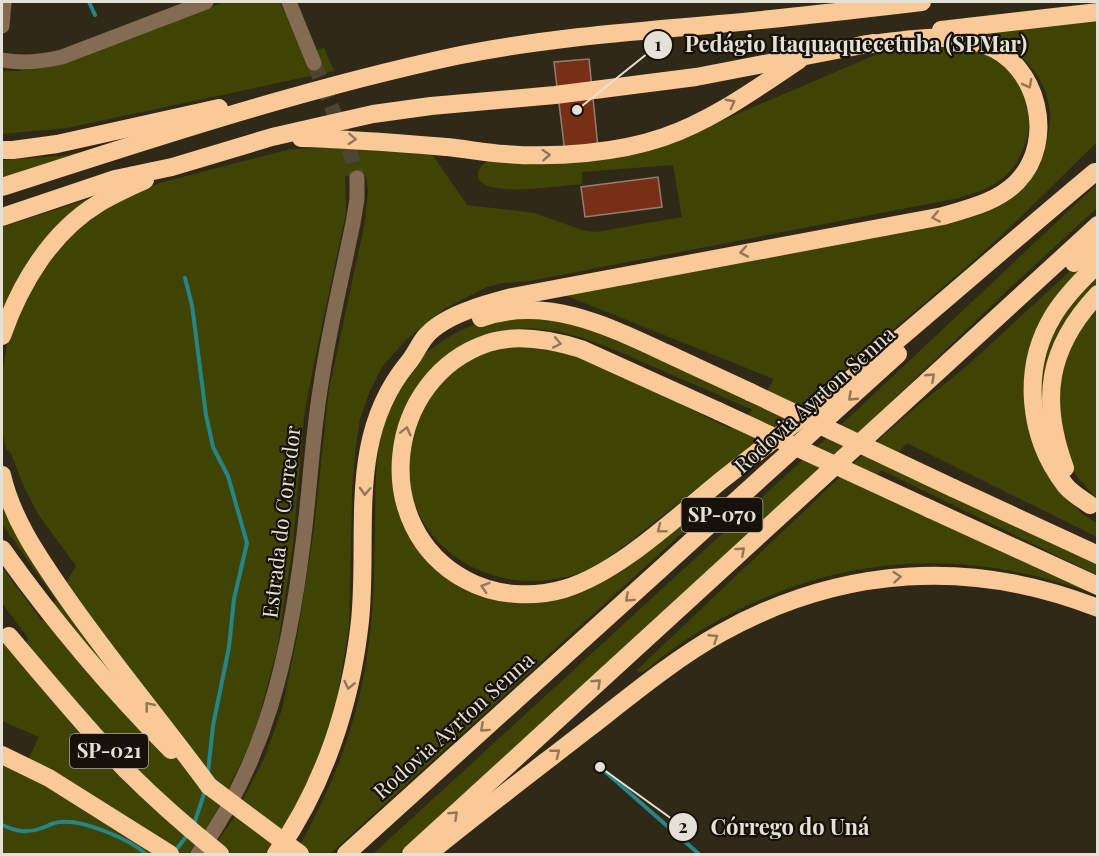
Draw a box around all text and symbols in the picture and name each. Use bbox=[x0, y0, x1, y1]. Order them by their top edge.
callout: Pedágio Itaquaquecetuba (SPMar) bbox=[643, 25, 1039, 65]
text: Pedágio Itaquaquecetuba (SPMar) bbox=[685, 28, 1027, 58]
text: 1 bbox=[655, 32, 662, 56]
one-way arrow bbox=[1021, 78, 1032, 88]
one-way arrow bbox=[725, 99, 735, 110]
one-way arrow bbox=[347, 133, 356, 146]
one-way arrow bbox=[541, 149, 550, 162]
one-way arrow bbox=[931, 210, 941, 223]
one-way arrow bbox=[740, 246, 749, 258]
street label: Rodovia Ayrton Senna bbox=[727, 318, 900, 478]
one-way arrow bbox=[552, 336, 562, 349]
one-way arrow bbox=[925, 373, 935, 384]
one-way arrow bbox=[848, 390, 859, 401]
street label: Estrada do Corredor bbox=[254, 423, 306, 620]
one-way arrow bbox=[398, 426, 411, 436]
one-way arrow bbox=[358, 487, 371, 496]
road number: SP-070 bbox=[682, 498, 762, 532]
one-way arrow bbox=[656, 521, 667, 532]
one-way arrow bbox=[734, 547, 745, 558]
one-way arrow bbox=[893, 571, 902, 584]
one-way arrow bbox=[480, 582, 491, 594]
one-way arrow bbox=[626, 591, 636, 602]
one-way arrow bbox=[707, 634, 718, 645]
street label: Rodovia Ayrton Senna bbox=[366, 644, 539, 804]
one-way arrow bbox=[591, 679, 601, 690]
one-way arrow bbox=[344, 680, 357, 690]
one-way arrow bbox=[145, 702, 156, 713]
one-way arrow bbox=[481, 721, 491, 732]
road number: SP-021 bbox=[70, 734, 148, 768]
one-way arrow bbox=[550, 749, 561, 760]
callout: Córrego do Uná bbox=[668, 807, 881, 847]
one-way arrow bbox=[447, 811, 457, 822]
text: Córrego do Uná bbox=[710, 811, 870, 841]
text: 2 bbox=[678, 814, 688, 838]

